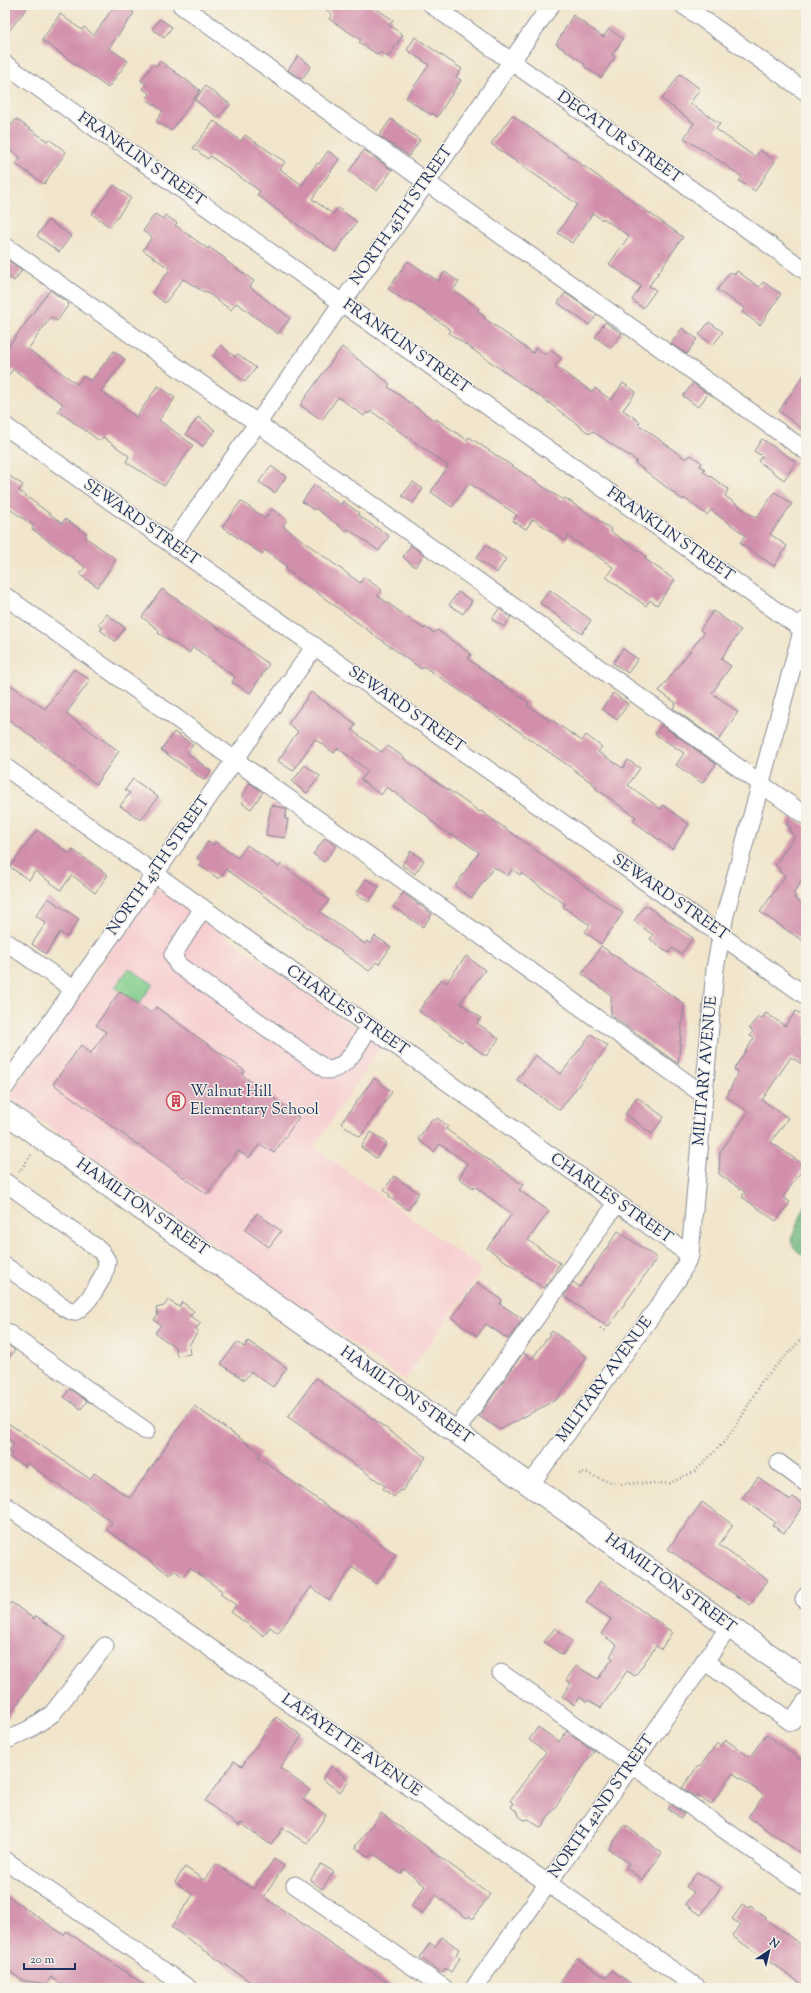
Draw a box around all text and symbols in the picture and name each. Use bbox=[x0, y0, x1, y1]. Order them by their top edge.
street label: DECATUR STREET bbox=[552, 86, 686, 190]
street label: FRANKLIN STREET bbox=[72, 107, 210, 213]
street label: NORTH 45TH STREET bbox=[345, 141, 459, 291]
street label: FRANKLIN STREET bbox=[337, 294, 475, 400]
street label: SEWARD STREET bbox=[78, 474, 204, 572]
street label: FRANKLIN STREET bbox=[601, 482, 739, 588]
street label: SEWARD STREET bbox=[343, 661, 469, 759]
street label: NORTH 45TH STREET bbox=[102, 791, 216, 941]
street label: SEWARD STREET bbox=[607, 849, 733, 947]
street label: CHARLES STREET bbox=[281, 960, 413, 1062]
street label: MILITARY AVENUE bbox=[688, 995, 724, 1147]
place label: Walnut Hill Elementary School bbox=[190, 1081, 320, 1122]
building icon: Walnut Hill Elementary School bbox=[165, 1090, 187, 1112]
street label: CHARLES STREET bbox=[545, 1148, 677, 1250]
street label: HAMILTON STREET bbox=[71, 1153, 213, 1263]
street label: MILITARY AVENUE bbox=[551, 1312, 659, 1448]
street label: HAMILTON STREET bbox=[335, 1341, 477, 1451]
street label: HAMILTON STREET bbox=[600, 1528, 740, 1640]
street label: LAFAYETTE AVENUE bbox=[276, 1689, 426, 1803]
street label: NORTH 42ND STREET bbox=[544, 1730, 660, 1884]
north arrow bbox=[749, 1931, 789, 1971]
text: N bbox=[765, 1934, 783, 1953]
scale bar bbox=[24, 1945, 75, 1971]
text: 20 m bbox=[30, 1951, 55, 1969]

